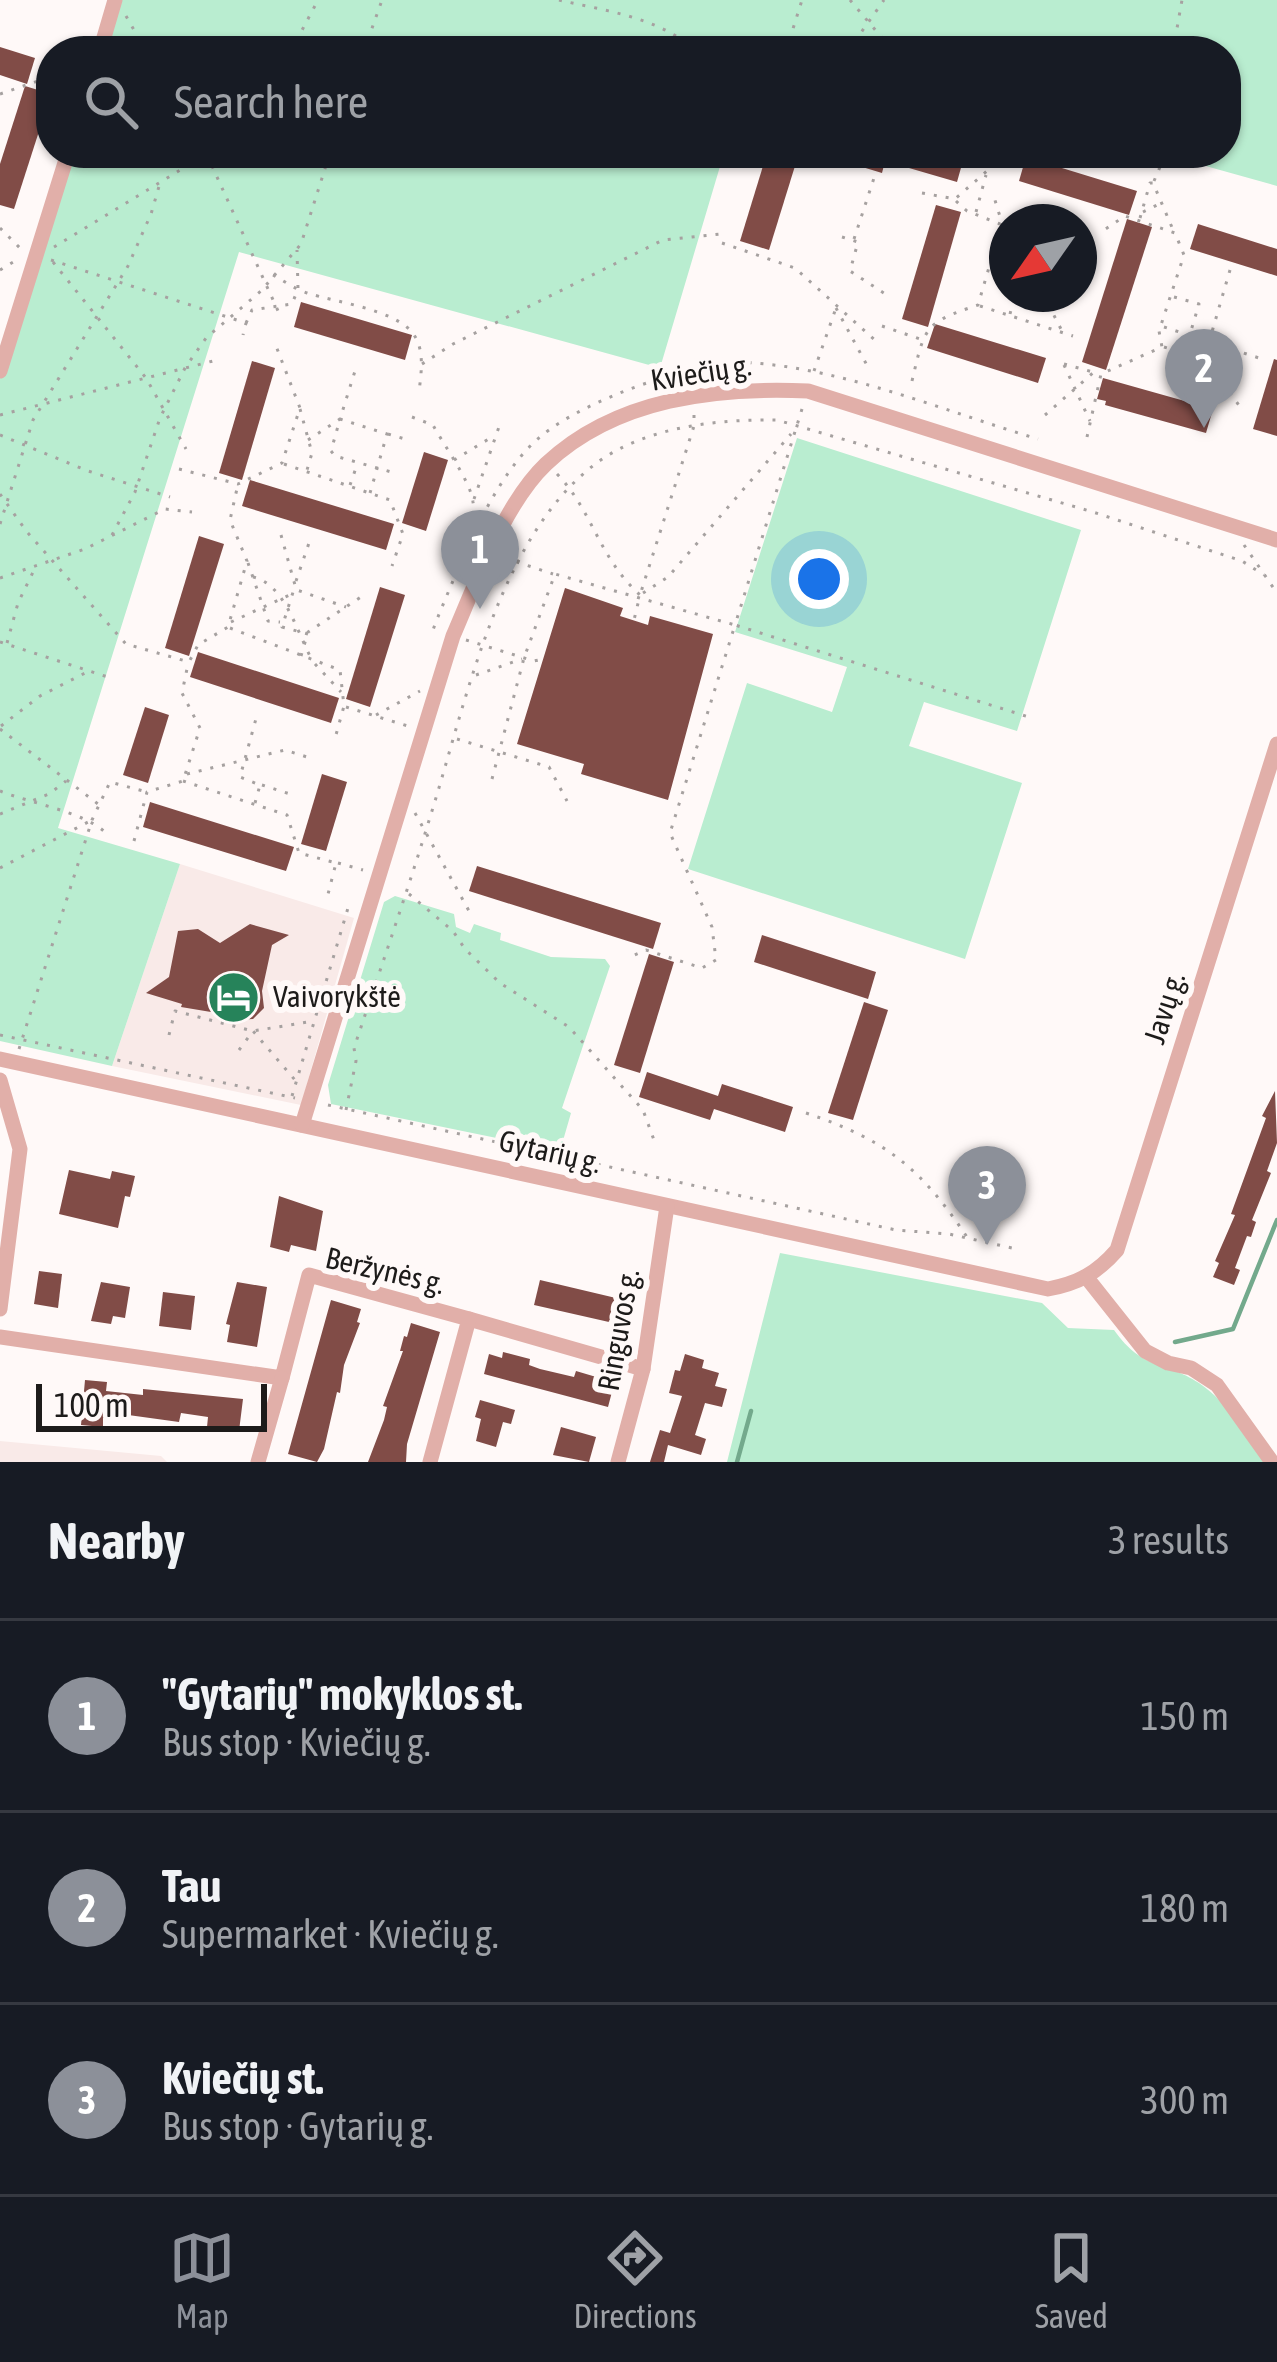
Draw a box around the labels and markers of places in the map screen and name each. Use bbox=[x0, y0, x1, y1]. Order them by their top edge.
pin: 2 bbox=[1165, 329, 1243, 428]
pin: 1 bbox=[441, 510, 519, 609]
hotel icon: Vaivorykštė bbox=[206, 969, 262, 1025]
place label: Vaivorykštė bbox=[273, 979, 401, 1013]
pin: 3 bbox=[948, 1146, 1026, 1245]

